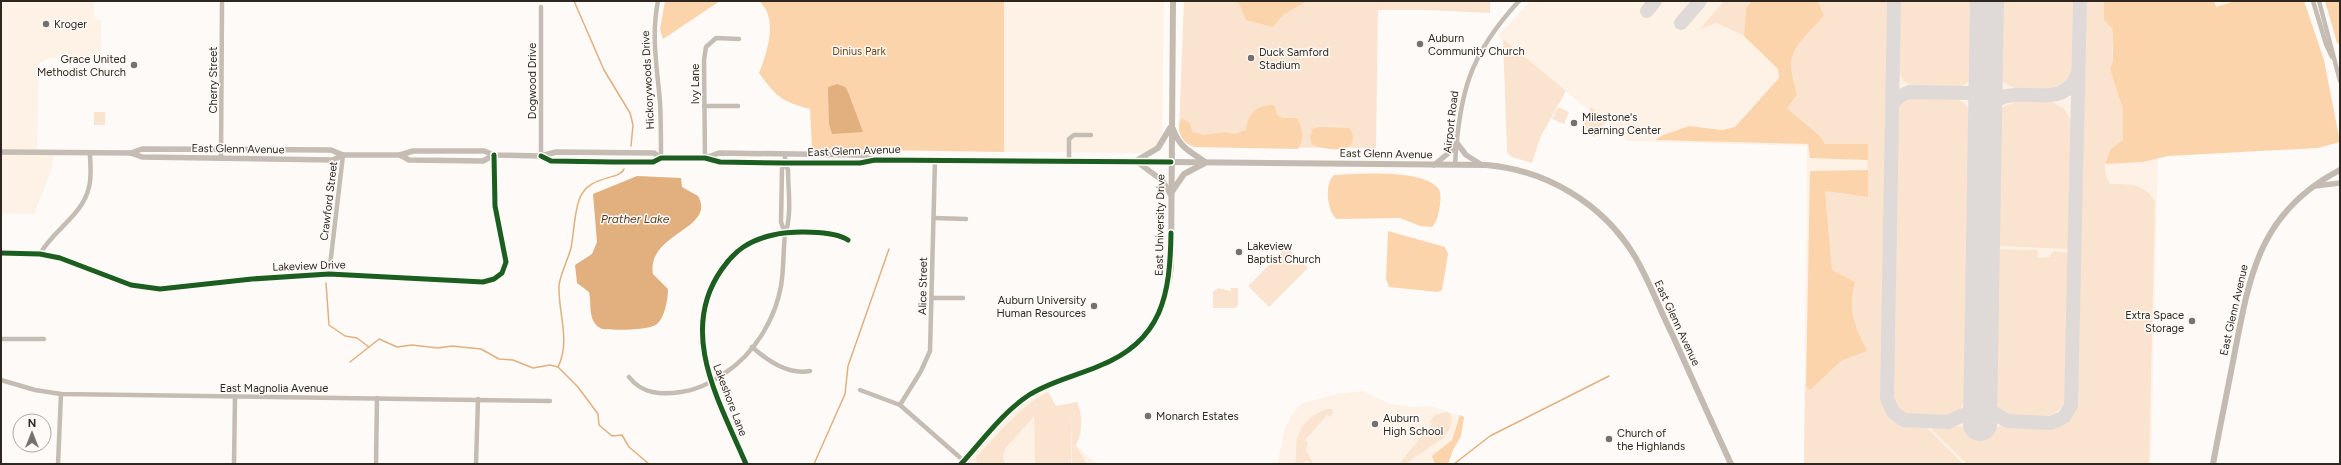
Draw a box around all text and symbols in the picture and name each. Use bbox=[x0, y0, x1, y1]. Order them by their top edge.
place label: Kroger bbox=[54, 18, 87, 31]
marker: Kroger bbox=[41, 19, 51, 29]
street label: Hickorywoods Drive bbox=[639, 30, 657, 130]
place label: Auburn Community Church bbox=[1428, 32, 1525, 58]
marker: Auburn Community Church bbox=[1415, 39, 1425, 49]
street label: Dogwood Drive bbox=[526, 43, 539, 119]
park label: Dinius Park bbox=[832, 45, 887, 58]
place label: Duck Samford Stadium bbox=[1259, 46, 1329, 72]
street label: Cherry Street bbox=[207, 47, 220, 113]
place label: Grace United Methodist Church bbox=[37, 53, 126, 79]
marker: Duck Samford Stadium bbox=[1246, 53, 1256, 63]
marker: Grace United Methodist Church bbox=[129, 60, 139, 70]
street label: Ivy Lane bbox=[689, 64, 702, 104]
street label: Airport Road bbox=[1441, 90, 1461, 154]
place label: Milestone's Learning Center bbox=[1582, 111, 1661, 137]
marker: Milestone's Learning Center bbox=[1569, 118, 1579, 128]
street label: East Glenn Avenue bbox=[191, 142, 285, 156]
street label: East Glenn Avenue bbox=[807, 143, 901, 159]
street label: East Glenn Avenue bbox=[1339, 147, 1433, 161]
street label: Crawford Street bbox=[318, 161, 340, 241]
street label: East University Drive bbox=[1153, 174, 1167, 276]
water label: Prather Lake bbox=[601, 212, 670, 226]
place label: Lakeview Baptist Church bbox=[1247, 240, 1321, 266]
marker: Lakeview Baptist Church bbox=[1234, 247, 1244, 257]
street label: Alice Street bbox=[916, 257, 930, 315]
street label: Lakeview Drive bbox=[272, 258, 346, 274]
street label: East Glenn Avenue bbox=[2217, 263, 2251, 357]
street label: East Glenn Avenue bbox=[1651, 278, 1703, 368]
place label: Auburn University Human Resources bbox=[996, 294, 1086, 320]
marker: Auburn University Human Resources bbox=[1089, 301, 1099, 311]
place label: Extra Space Storage bbox=[2125, 309, 2184, 335]
marker: Extra Space Storage bbox=[2187, 316, 2197, 326]
street label: Lakeshore Lane bbox=[710, 362, 750, 438]
street label: East Magnolia Avenue bbox=[220, 382, 328, 395]
place label: Monarch Estates bbox=[1156, 410, 1239, 423]
marker: Monarch Estates bbox=[1143, 411, 1153, 421]
place label: Auburn High School bbox=[1383, 412, 1443, 438]
north arrow bbox=[12, 413, 52, 453]
text: N bbox=[28, 417, 36, 430]
marker: Auburn High School bbox=[1370, 419, 1380, 429]
place label: Church of the Highlands bbox=[1617, 427, 1685, 453]
marker: Church of the Highlands bbox=[1604, 434, 1614, 444]

